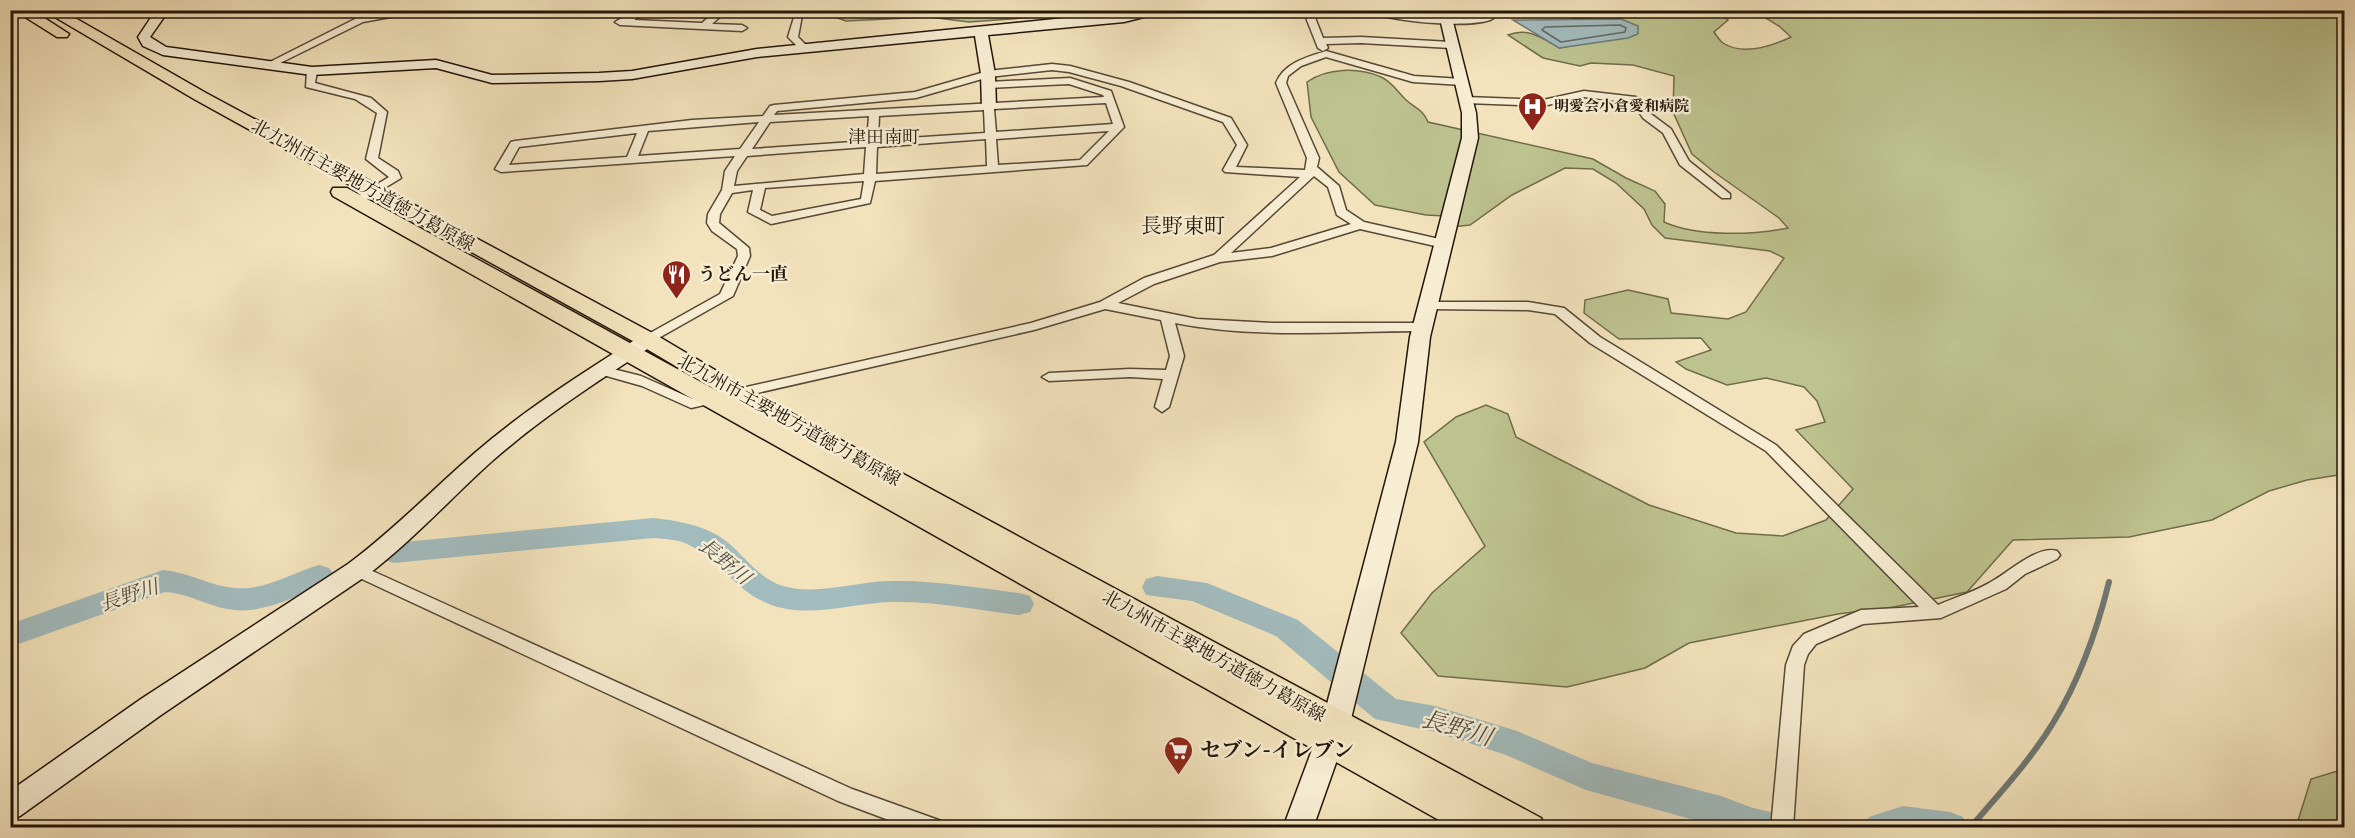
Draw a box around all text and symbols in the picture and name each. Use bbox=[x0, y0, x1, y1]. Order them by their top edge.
hospital icon: 明愛会小倉愛和病院 bbox=[1517, 90, 1549, 132]
place label: 明愛会小倉愛和病院 bbox=[1554, 97, 1689, 118]
street label: 北九州市主要地方道徳力葛原線 bbox=[246, 114, 479, 258]
district label: 津田南町 bbox=[848, 126, 920, 151]
district label: 長野東町 bbox=[1141, 213, 1225, 242]
restaurant icon: うどん一直 bbox=[661, 258, 693, 300]
place label: うどん一直 bbox=[698, 263, 788, 288]
street label: 北九州市主要地方道徳力葛原線 bbox=[672, 349, 905, 493]
water label: 長野川 bbox=[692, 533, 757, 594]
water label: 長野川 bbox=[97, 574, 164, 619]
street label: 北九州市主要地方道徳力葛原線 bbox=[1097, 585, 1330, 729]
water label: 長野川 bbox=[1417, 704, 1499, 757]
supermarket icon: セブン-イレブン bbox=[1163, 734, 1195, 776]
place label: セブン-イレブン bbox=[1200, 737, 1354, 766]

